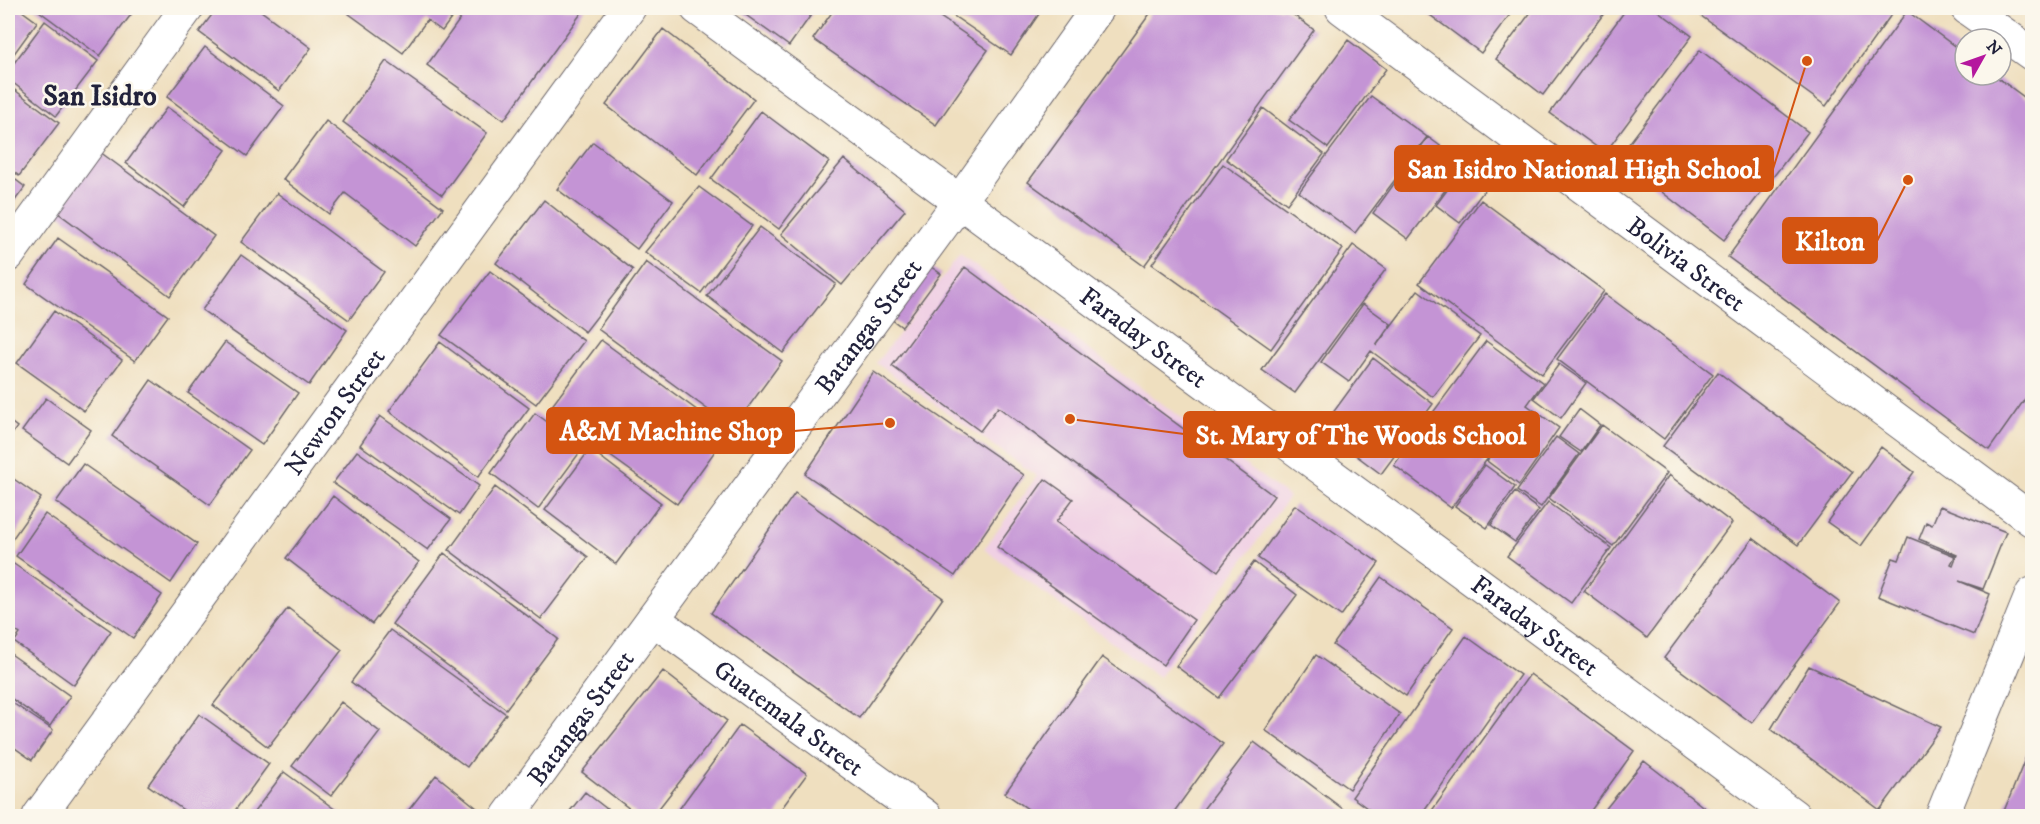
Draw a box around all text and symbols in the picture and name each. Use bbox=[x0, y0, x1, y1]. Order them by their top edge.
north arrow bbox=[1953, 27, 2013, 87]
text: N bbox=[1982, 37, 2006, 59]
district label: San Isidro bbox=[43, 79, 157, 114]
callout: San Isidro National High School bbox=[1395, 146, 1773, 191]
text: San Isidro National High School bbox=[1407, 153, 1761, 187]
street label: Bolivia Street bbox=[1620, 210, 1752, 320]
callout: Kilton bbox=[1783, 218, 1877, 263]
text: Kilton bbox=[1795, 225, 1866, 259]
street label: Batangas Street bbox=[809, 253, 930, 401]
street label: Faraday Street bbox=[1073, 280, 1213, 396]
street label: Newton Street bbox=[278, 342, 393, 483]
callout: A&M Machine Shop bbox=[547, 408, 794, 453]
callout: St. Mary of The Woods School bbox=[1184, 412, 1539, 457]
text: A&M Machine Shop bbox=[558, 415, 783, 449]
text: St. Mary of The Woods School bbox=[1196, 419, 1527, 453]
street label: Faraday Street bbox=[1464, 569, 1605, 684]
street label: Batangas Street bbox=[521, 644, 642, 793]
street label: Guatemala Street bbox=[707, 653, 870, 784]

